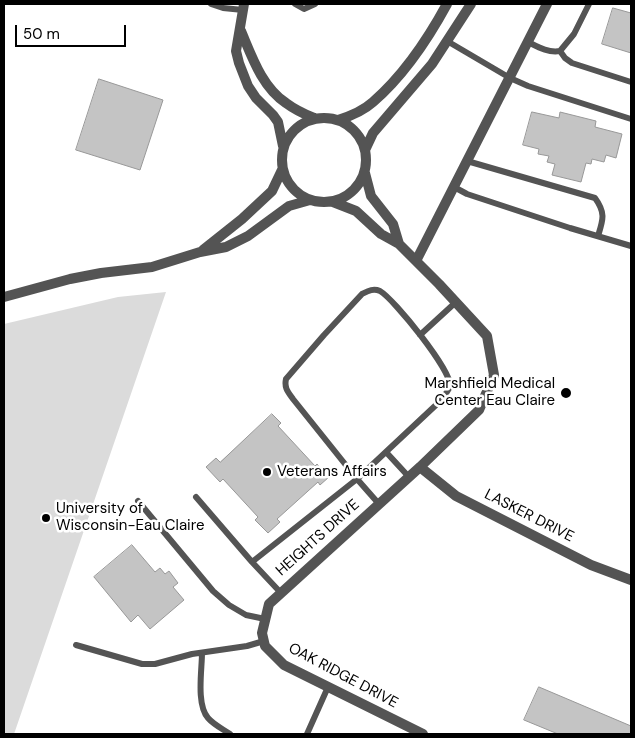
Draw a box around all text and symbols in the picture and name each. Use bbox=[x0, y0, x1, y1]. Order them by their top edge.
scale bar bbox=[18, 15, 129, 47]
text: 50 m bbox=[23, 24, 60, 44]
place label: Marshfield Medical Center Eau Claire bbox=[425, 375, 555, 410]
marker: Marshfield Medical Center Eau Claire bbox=[559, 386, 573, 400]
place label: Veterans Affairs bbox=[277, 463, 387, 481]
marker: Veterans Affairs bbox=[261, 466, 273, 478]
street label: LASKER DRIVE bbox=[481, 486, 577, 546]
street label: HEIGHTS DRIVE bbox=[273, 496, 363, 580]
place label: University of Wisconsin-Eau Claire bbox=[56, 500, 204, 535]
marker: University of Wisconsin-Eau Claire bbox=[40, 512, 52, 524]
street label: OAK RIDGE DRIVE bbox=[285, 640, 401, 712]

